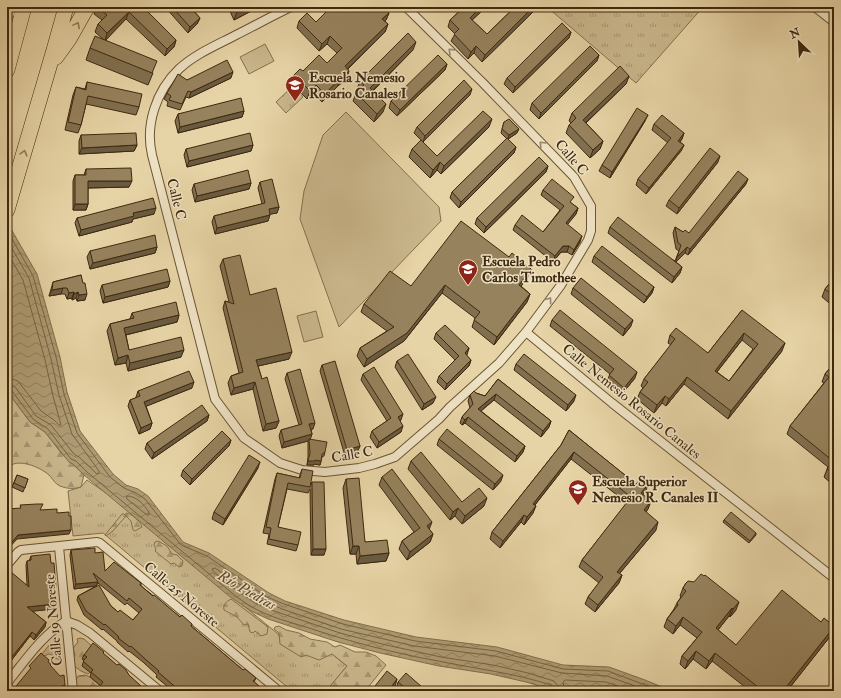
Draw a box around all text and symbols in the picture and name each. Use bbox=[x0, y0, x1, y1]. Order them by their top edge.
one-way arrow bbox=[72, 21, 80, 29]
north arrow bbox=[779, 22, 819, 62]
text: N bbox=[787, 25, 803, 42]
one-way arrow bbox=[448, 49, 456, 56]
place label: Escuela Nemesio Rosario Canales I bbox=[309, 69, 407, 102]
school or university icon: Escuela Nemesio Rosario Canales I bbox=[284, 74, 306, 102]
street label: Calle C bbox=[551, 136, 592, 179]
one-way arrow bbox=[540, 141, 547, 149]
one-way arrow bbox=[19, 150, 28, 157]
street label: Calle C bbox=[163, 177, 190, 222]
place label: Escuela Pedro Carlos Timothee bbox=[482, 253, 576, 286]
school or university icon: Escuela Pedro Carlos Timothee bbox=[457, 258, 479, 286]
one-way arrow bbox=[545, 298, 552, 305]
street label: Calle Nemesio Rosario Canales bbox=[559, 340, 705, 463]
street label: Calle C bbox=[330, 442, 374, 467]
place label: Escuela Superior Nemesio R. Canales II bbox=[591, 473, 719, 506]
school or university icon: Escuela Superior Nemesio R. Canales II bbox=[567, 478, 589, 506]
street label: Calle 25 Noreste bbox=[141, 558, 223, 631]
water label: Río Piedras bbox=[213, 566, 280, 615]
street label: Calle 19 Noreste bbox=[41, 573, 66, 667]

